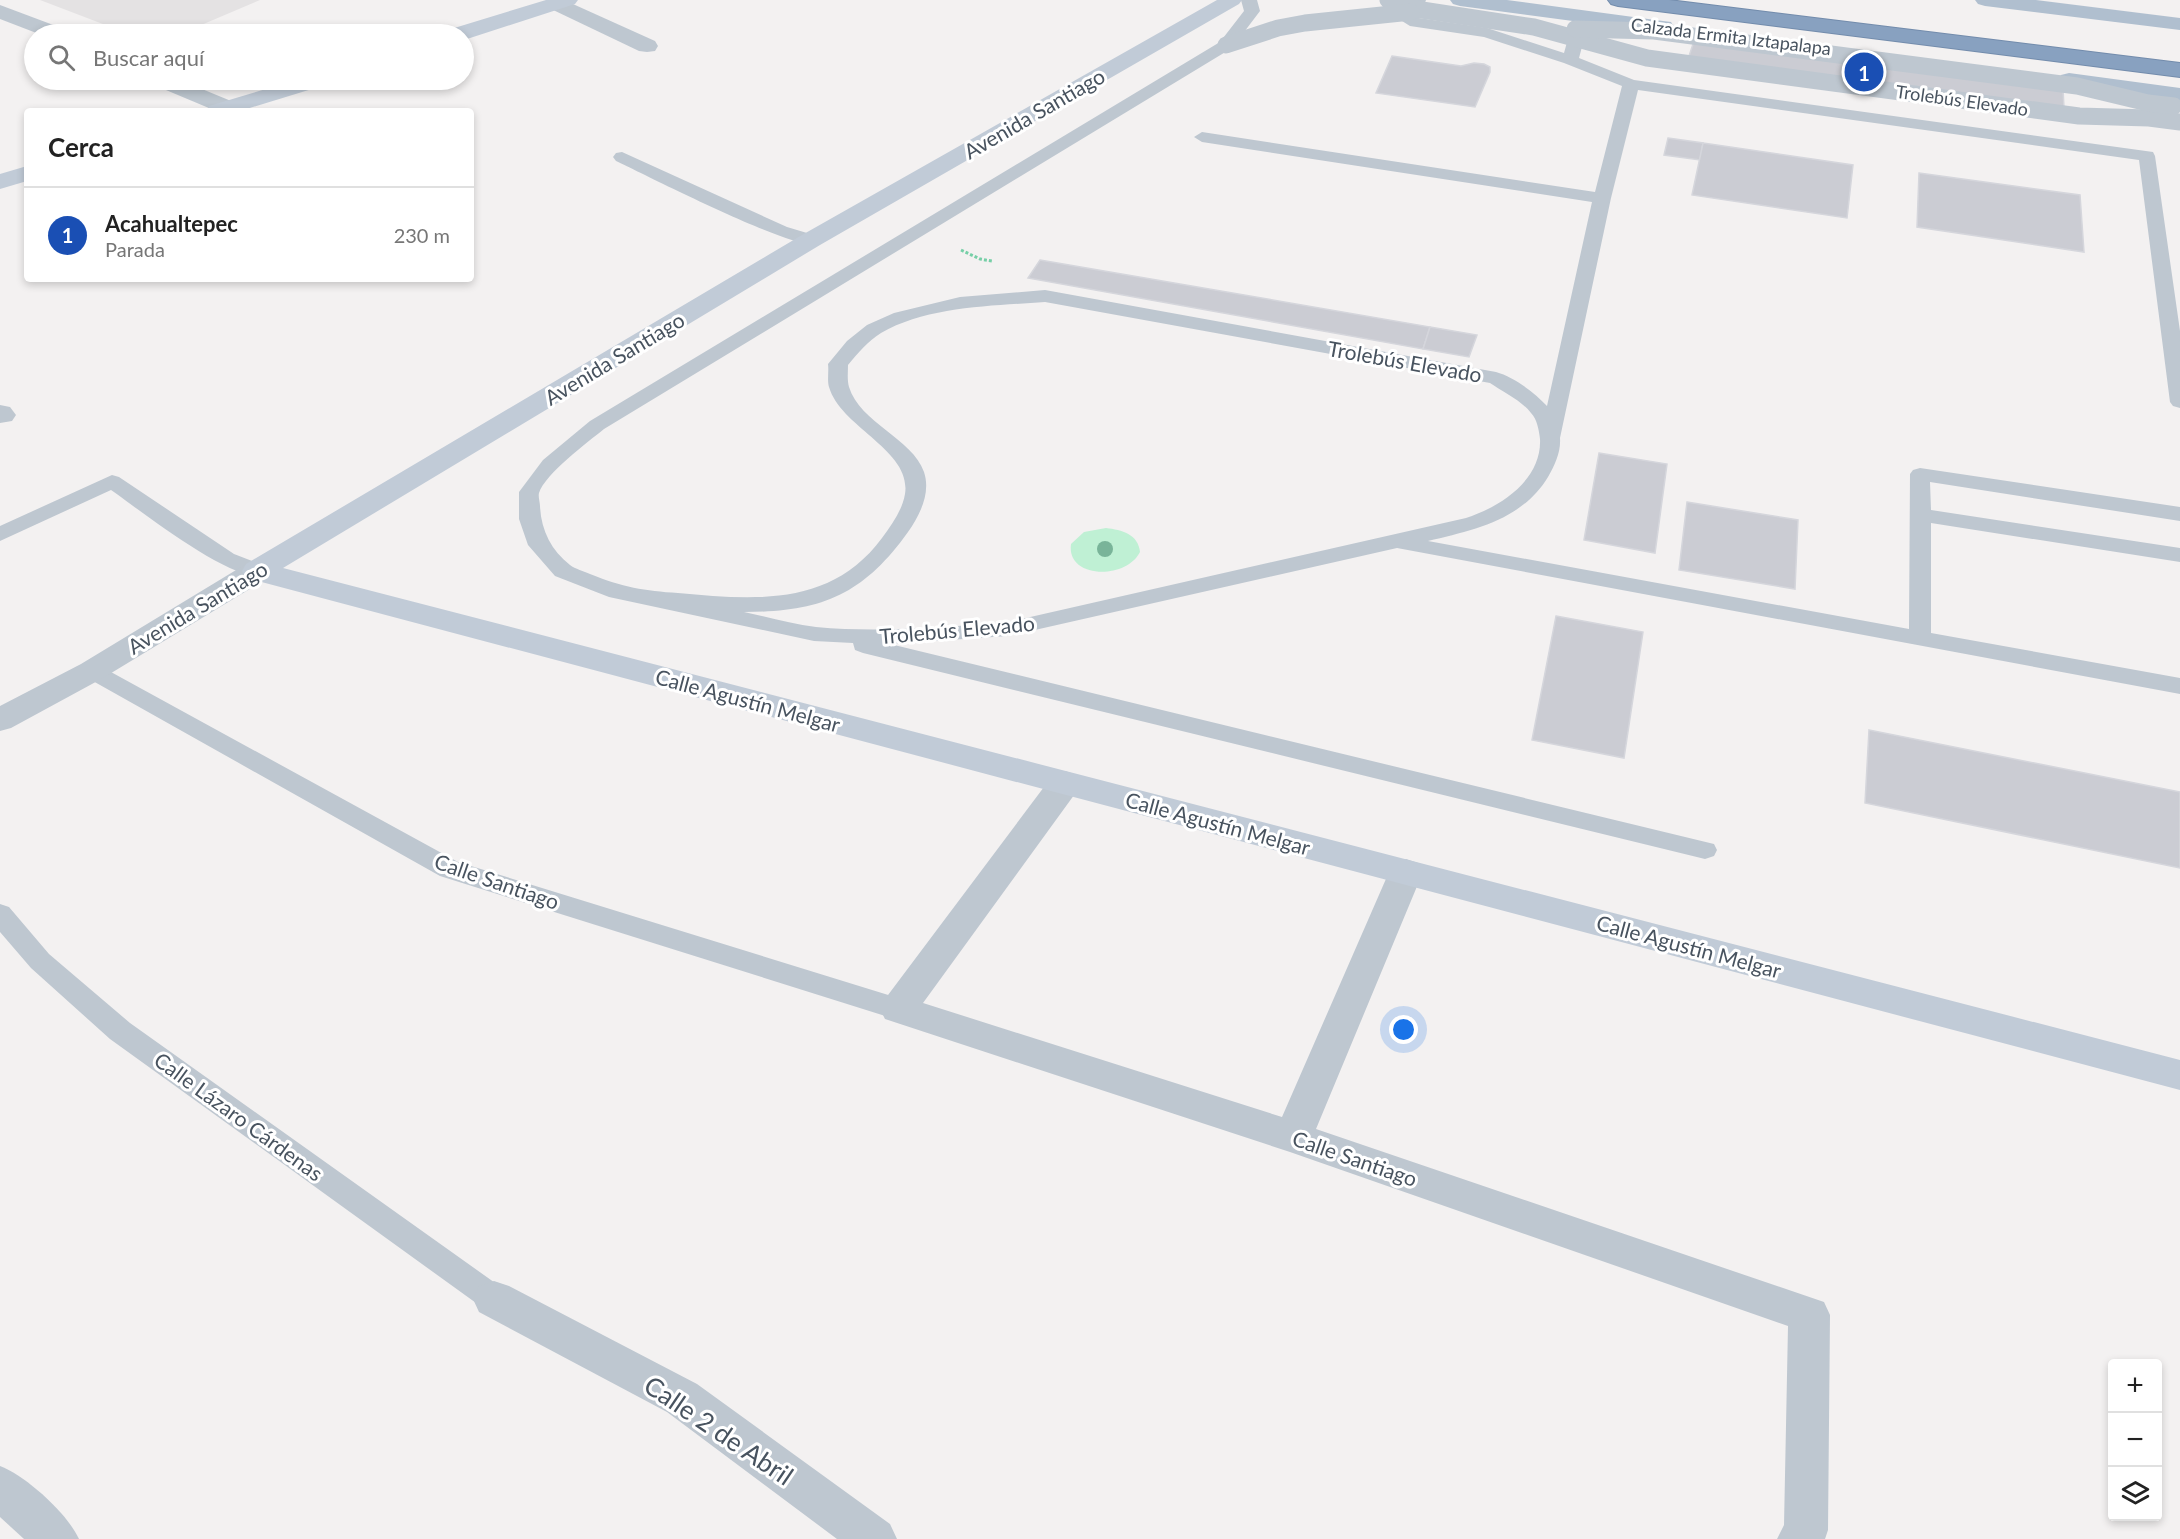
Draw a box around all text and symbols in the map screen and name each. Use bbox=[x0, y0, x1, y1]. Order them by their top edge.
street label: Calzada Ermita Iztapalapa bbox=[1630, 13, 1832, 59]
search box bbox=[24, 24, 474, 90]
icon: search bbox=[45, 41, 78, 74]
text: Buscar aquí bbox=[93, 44, 204, 71]
pin: 1 bbox=[1844, 50, 1884, 94]
street label: Avenida Santiago bbox=[959, 62, 1109, 163]
street label: Trolebús Elevado bbox=[1894, 80, 2030, 120]
text: Cerca bbox=[48, 131, 114, 163]
text: Acahualtepec bbox=[105, 210, 238, 237]
text: 1 bbox=[62, 223, 73, 247]
text: 230 m bbox=[394, 223, 450, 247]
text: Parada bbox=[105, 237, 165, 261]
street label: Avenida Santiago bbox=[540, 306, 688, 410]
street label: Trolebús Elevado bbox=[1326, 335, 1484, 387]
street label: Avenida Santiago bbox=[123, 555, 271, 659]
street label: Trolebús Elevado bbox=[878, 610, 1036, 648]
street label: Calle Agustín Melgar bbox=[653, 663, 843, 737]
street label: Calle Agustín Melgar bbox=[1123, 786, 1313, 860]
street label: Calle Santiago bbox=[431, 848, 563, 914]
street label: Calle Agustín Melgar bbox=[1594, 909, 1784, 983]
your location bbox=[1389, 1015, 1418, 1044]
street label: Calle Lázaro Cárdenas bbox=[150, 1046, 328, 1186]
street label: Calle Santiago bbox=[1289, 1125, 1421, 1191]
map controls bbox=[2108, 1359, 2162, 1521]
button: + bbox=[2108, 1359, 2162, 1413]
street label: Calle 2 de Abril bbox=[638, 1368, 800, 1492]
button: − bbox=[2108, 1413, 2162, 1467]
button: layers bbox=[2108, 1467, 2162, 1521]

